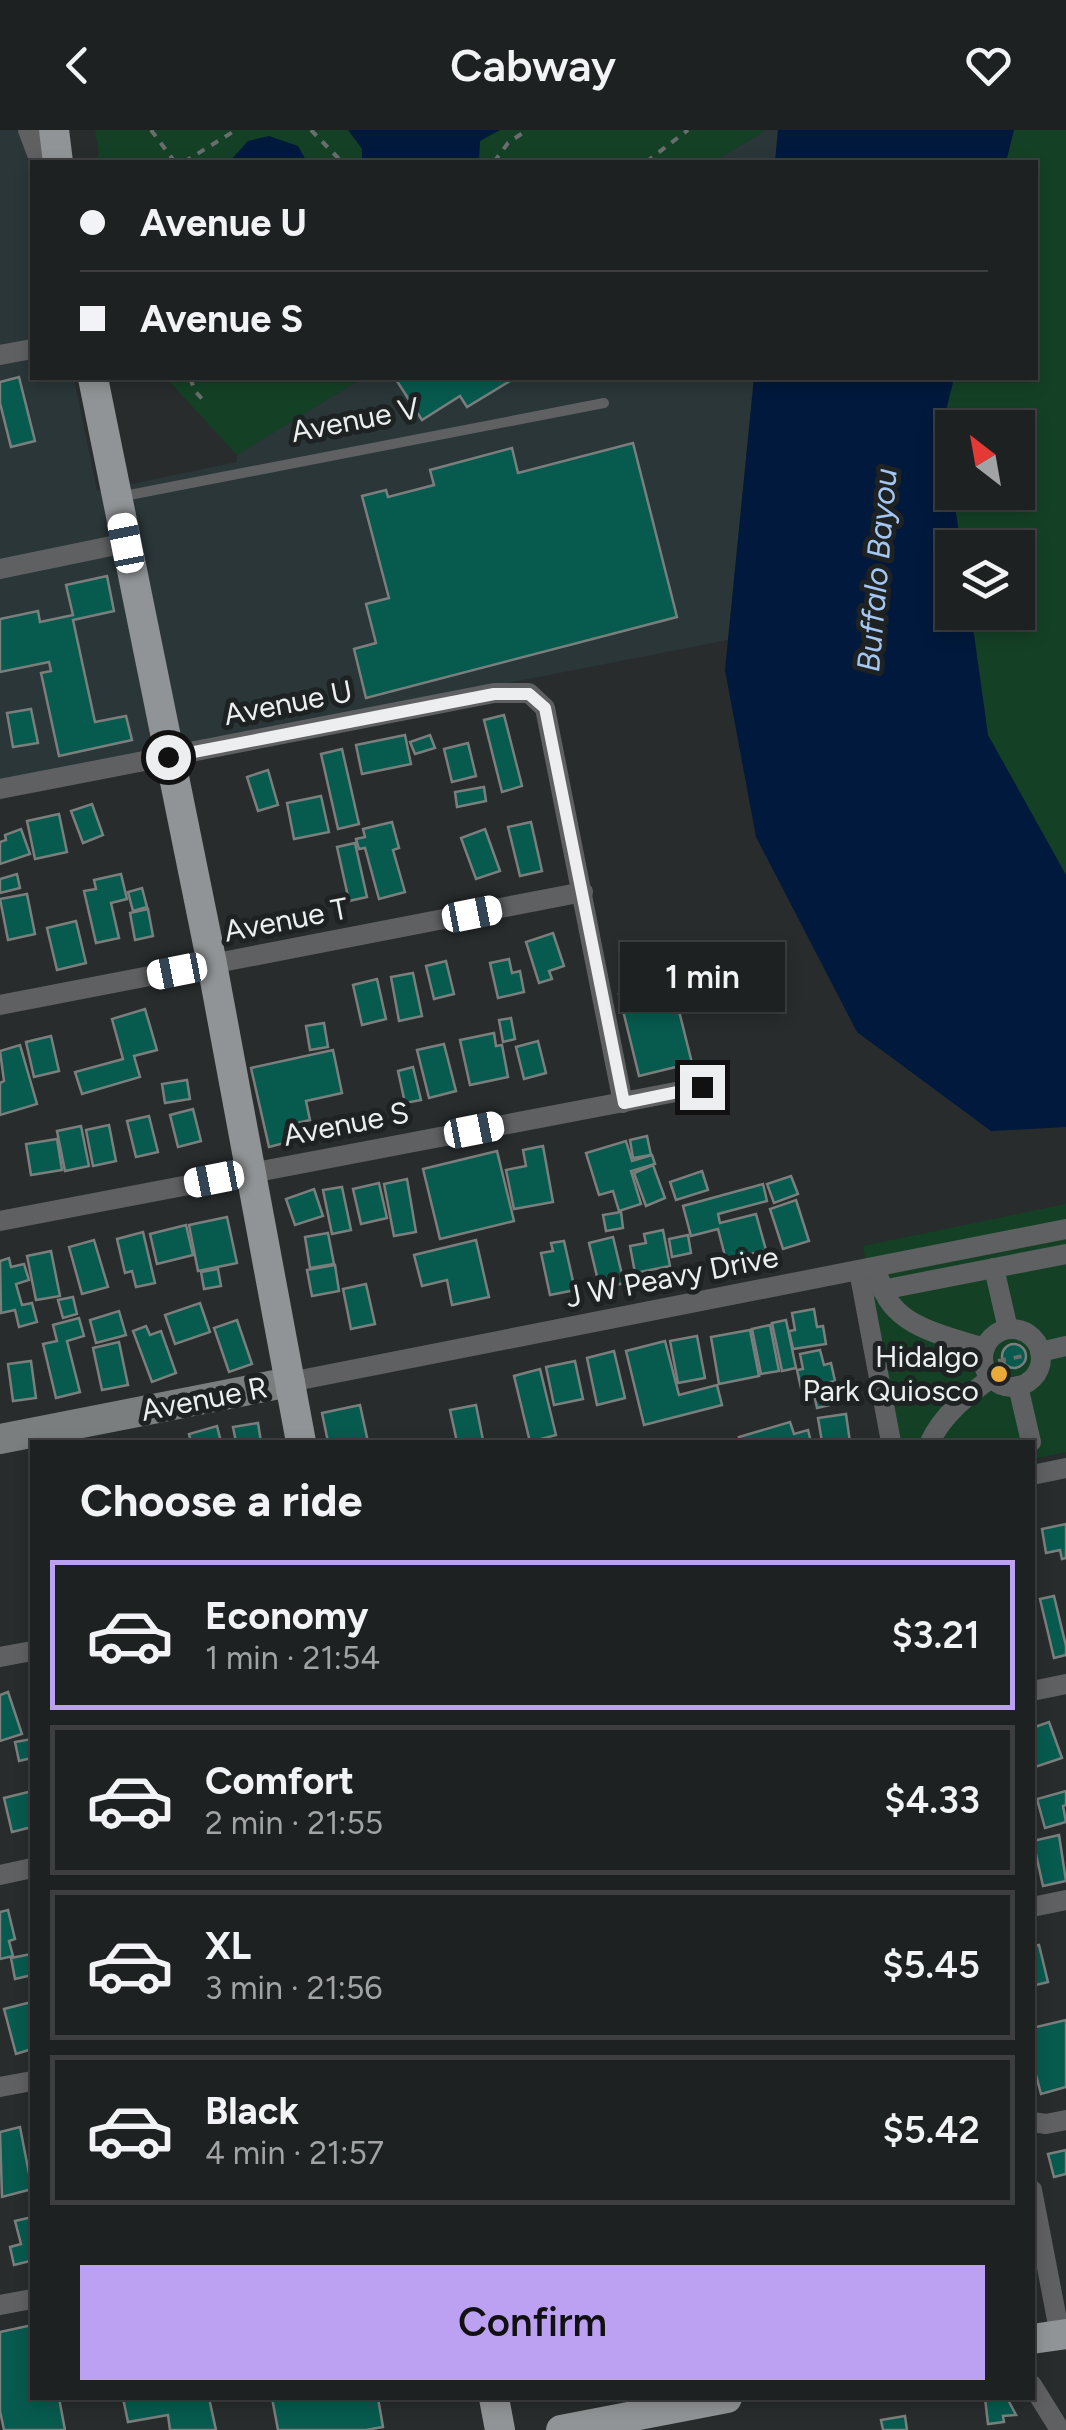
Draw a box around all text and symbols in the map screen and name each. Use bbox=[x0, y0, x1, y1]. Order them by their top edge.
icon: back bbox=[50, 38, 105, 93]
text: Cabway bbox=[450, 38, 616, 92]
icon: heart bbox=[961, 38, 1016, 93]
text: Avenue U bbox=[140, 200, 307, 246]
text: Avenue S bbox=[140, 296, 303, 342]
street label: Avenue V bbox=[288, 389, 422, 450]
north arrow bbox=[935, 410, 1035, 510]
map controls bbox=[935, 410, 1035, 630]
water label: Buffalo Bayou bbox=[849, 467, 905, 673]
car bbox=[106, 511, 146, 575]
button: layers bbox=[935, 530, 1035, 630]
street label: Avenue U bbox=[221, 672, 355, 733]
route start bbox=[146, 735, 191, 780]
street label: Avenue T bbox=[221, 889, 351, 950]
car bbox=[440, 894, 504, 934]
callout: 1 min bbox=[620, 942, 784, 1012]
car bbox=[145, 951, 209, 991]
text: 1 min bbox=[665, 958, 740, 996]
route end bbox=[680, 1065, 725, 1110]
street label: Avenue S bbox=[280, 1093, 412, 1154]
car bbox=[442, 1110, 506, 1150]
car bbox=[182, 1159, 246, 1199]
street label: J W Peavy Drive bbox=[562, 1238, 781, 1315]
place label: Hidalgo Park Quiosco bbox=[802, 1338, 979, 1409]
marker: Hidalgo Park Quiosco bbox=[988, 1363, 1010, 1385]
street label: Avenue R bbox=[138, 1368, 270, 1429]
text: Choose a ride bbox=[80, 1473, 362, 1527]
icon: car bbox=[85, 1590, 175, 1680]
text: Economy bbox=[205, 1593, 368, 1639]
text: $3.21 bbox=[891, 1612, 980, 1658]
text: 1 min · 21:54 bbox=[205, 1639, 380, 1677]
icon: car bbox=[85, 1755, 175, 1845]
text: Comfort bbox=[205, 1758, 354, 1804]
text: $4.33 bbox=[884, 1777, 980, 1823]
text: 2 min · 21:55 bbox=[205, 1804, 383, 1842]
icon: car bbox=[85, 1920, 175, 2010]
text: XL bbox=[205, 1923, 251, 1969]
text: $5.45 bbox=[882, 1942, 980, 1988]
text: 3 min · 21:56 bbox=[205, 1969, 382, 2007]
icon: car bbox=[85, 2085, 175, 2175]
text: Black bbox=[205, 2088, 299, 2134]
text: $5.42 bbox=[882, 2107, 980, 2153]
text: 4 min · 21:57 bbox=[205, 2134, 384, 2172]
button: Confirm bbox=[80, 2265, 985, 2380]

